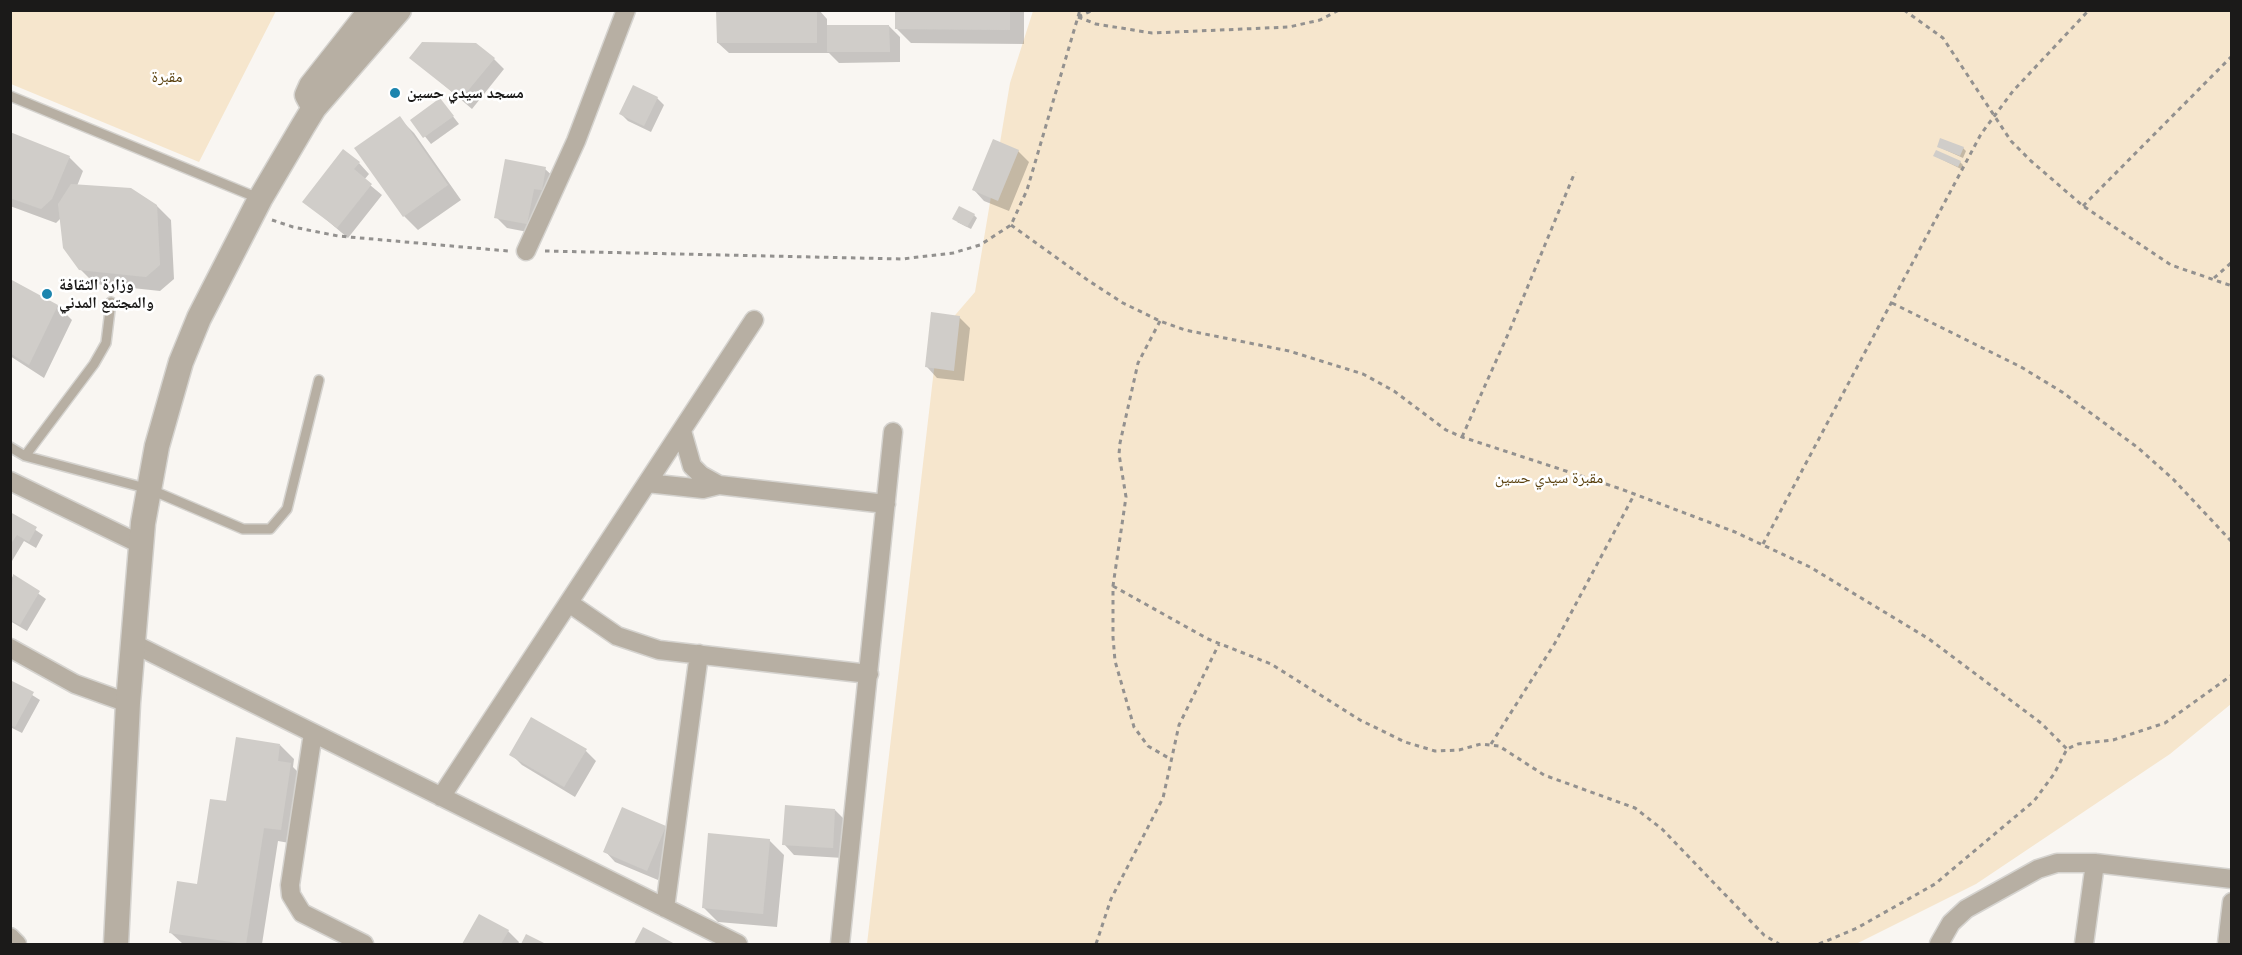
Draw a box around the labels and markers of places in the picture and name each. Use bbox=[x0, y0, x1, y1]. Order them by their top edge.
place label: مسجد سيدي حسين bbox=[407, 83, 524, 103]
marker: مسجد سيدي حسين bbox=[388, 86, 402, 100]
place label: وزارة الثقافة والمجتمع المدني bbox=[59, 275, 154, 313]
marker: وزارة الثقافة والمجتمع المدني bbox=[40, 287, 54, 301]

